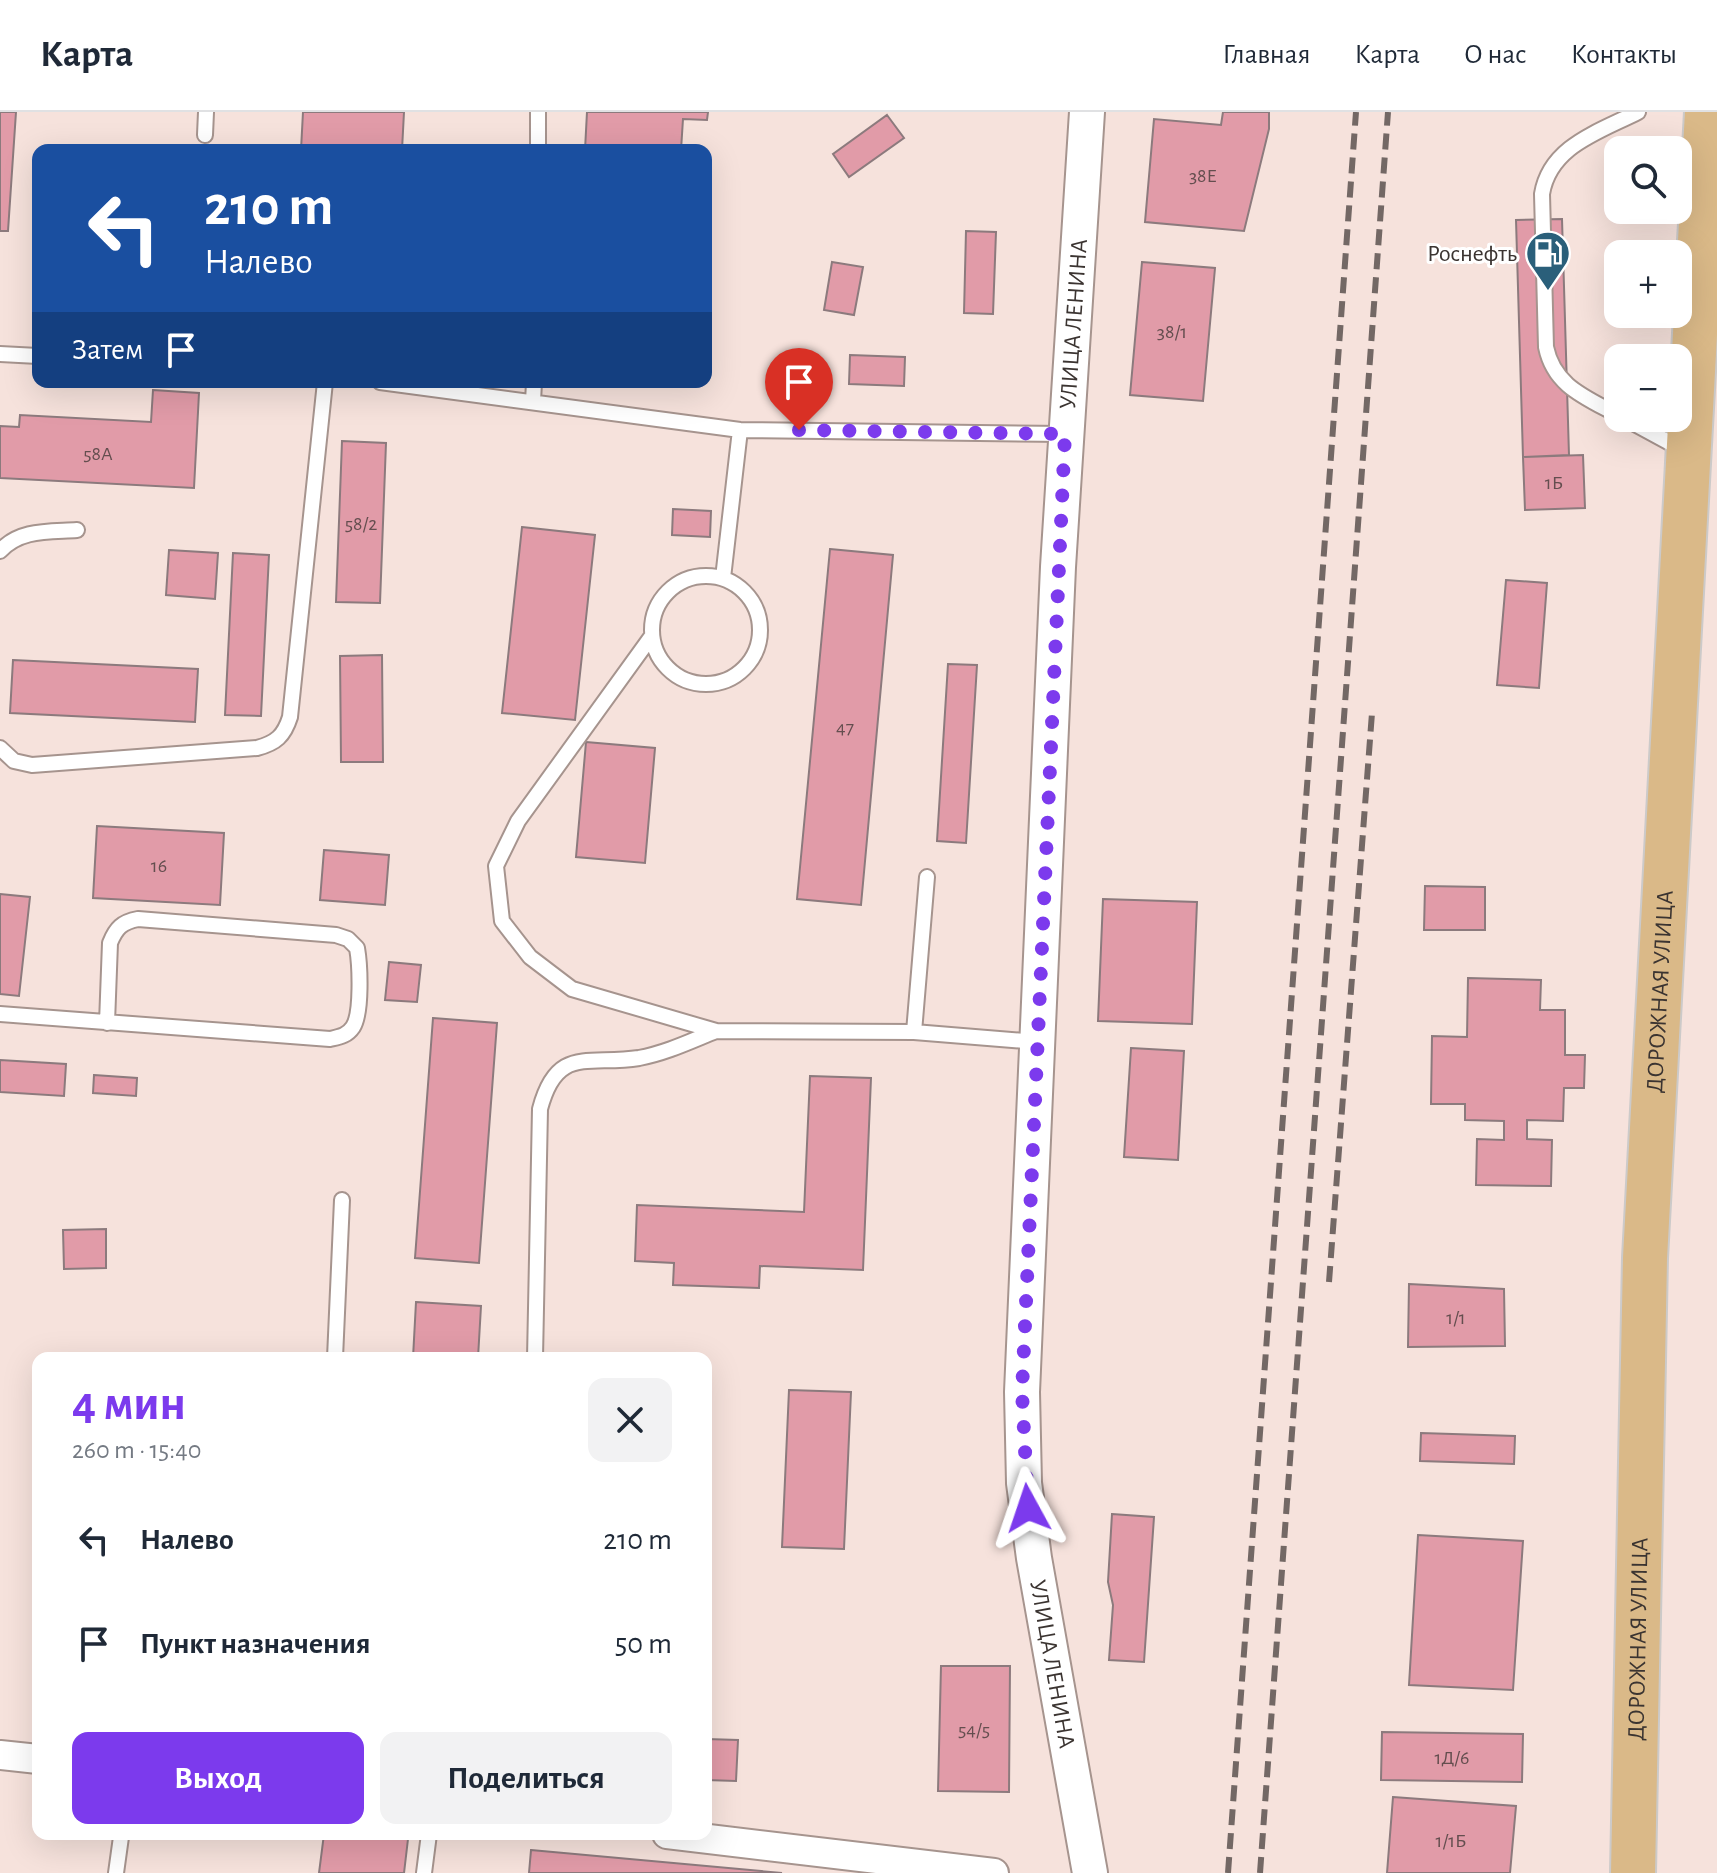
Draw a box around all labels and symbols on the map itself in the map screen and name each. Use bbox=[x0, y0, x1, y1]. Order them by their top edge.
house number: 38Е bbox=[1189, 166, 1217, 186]
fuel station icon: Роснефть bbox=[1524, 229, 1572, 292]
street label: УЛИЦА ЛЕНИНА bbox=[1056, 238, 1092, 410]
place label: Роснефть bbox=[1427, 242, 1517, 266]
house number: 38/1 bbox=[1157, 322, 1187, 342]
pin bbox=[765, 348, 833, 430]
house number: 58А bbox=[83, 444, 113, 464]
house number: 1Б bbox=[1545, 473, 1563, 493]
house number: 58/2 bbox=[345, 514, 377, 534]
house number: 47 bbox=[836, 718, 854, 738]
house number: 16 bbox=[151, 856, 167, 876]
street label: ДОРОЖНАЯ УЛИЦА bbox=[1643, 890, 1678, 1094]
house number: 1/1 bbox=[1446, 1308, 1466, 1328]
position arrow bbox=[986, 1466, 1070, 1550]
street label: ДОРОЖНАЯ УЛИЦА bbox=[1625, 1537, 1653, 1741]
street label: УЛИЦА ЛЕНИНА bbox=[1025, 1578, 1079, 1750]
house number: 54/5 bbox=[958, 1720, 990, 1740]
house number: 1Д/6 bbox=[1435, 1748, 1470, 1768]
house number: 1/1Б bbox=[1436, 1831, 1466, 1851]

